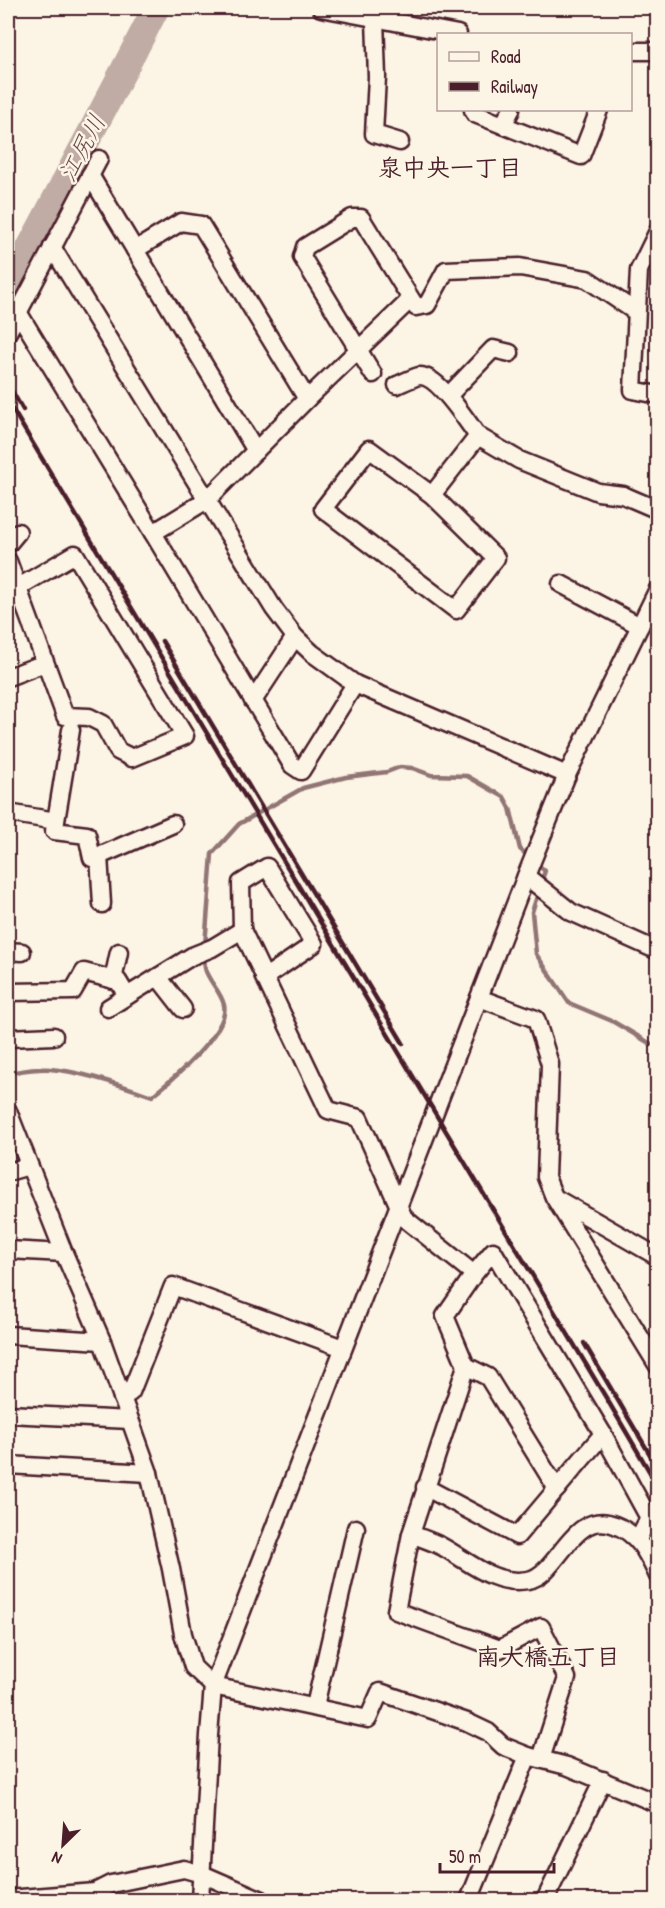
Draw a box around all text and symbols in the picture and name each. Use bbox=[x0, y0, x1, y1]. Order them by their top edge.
legend bbox=[437, 33, 632, 111]
text: Road bbox=[491, 44, 521, 69]
text: Railway bbox=[491, 74, 538, 99]
water label: 江尻川 bbox=[50, 108, 112, 187]
district label: 泉中央一丁目 bbox=[378, 151, 522, 183]
district label: 南大橋五丁目 bbox=[476, 1640, 620, 1672]
north arrow bbox=[33, 1815, 93, 1875]
scale bar bbox=[440, 1836, 554, 1874]
text: 50 m bbox=[449, 1844, 481, 1869]
text: N bbox=[48, 1847, 65, 1870]

